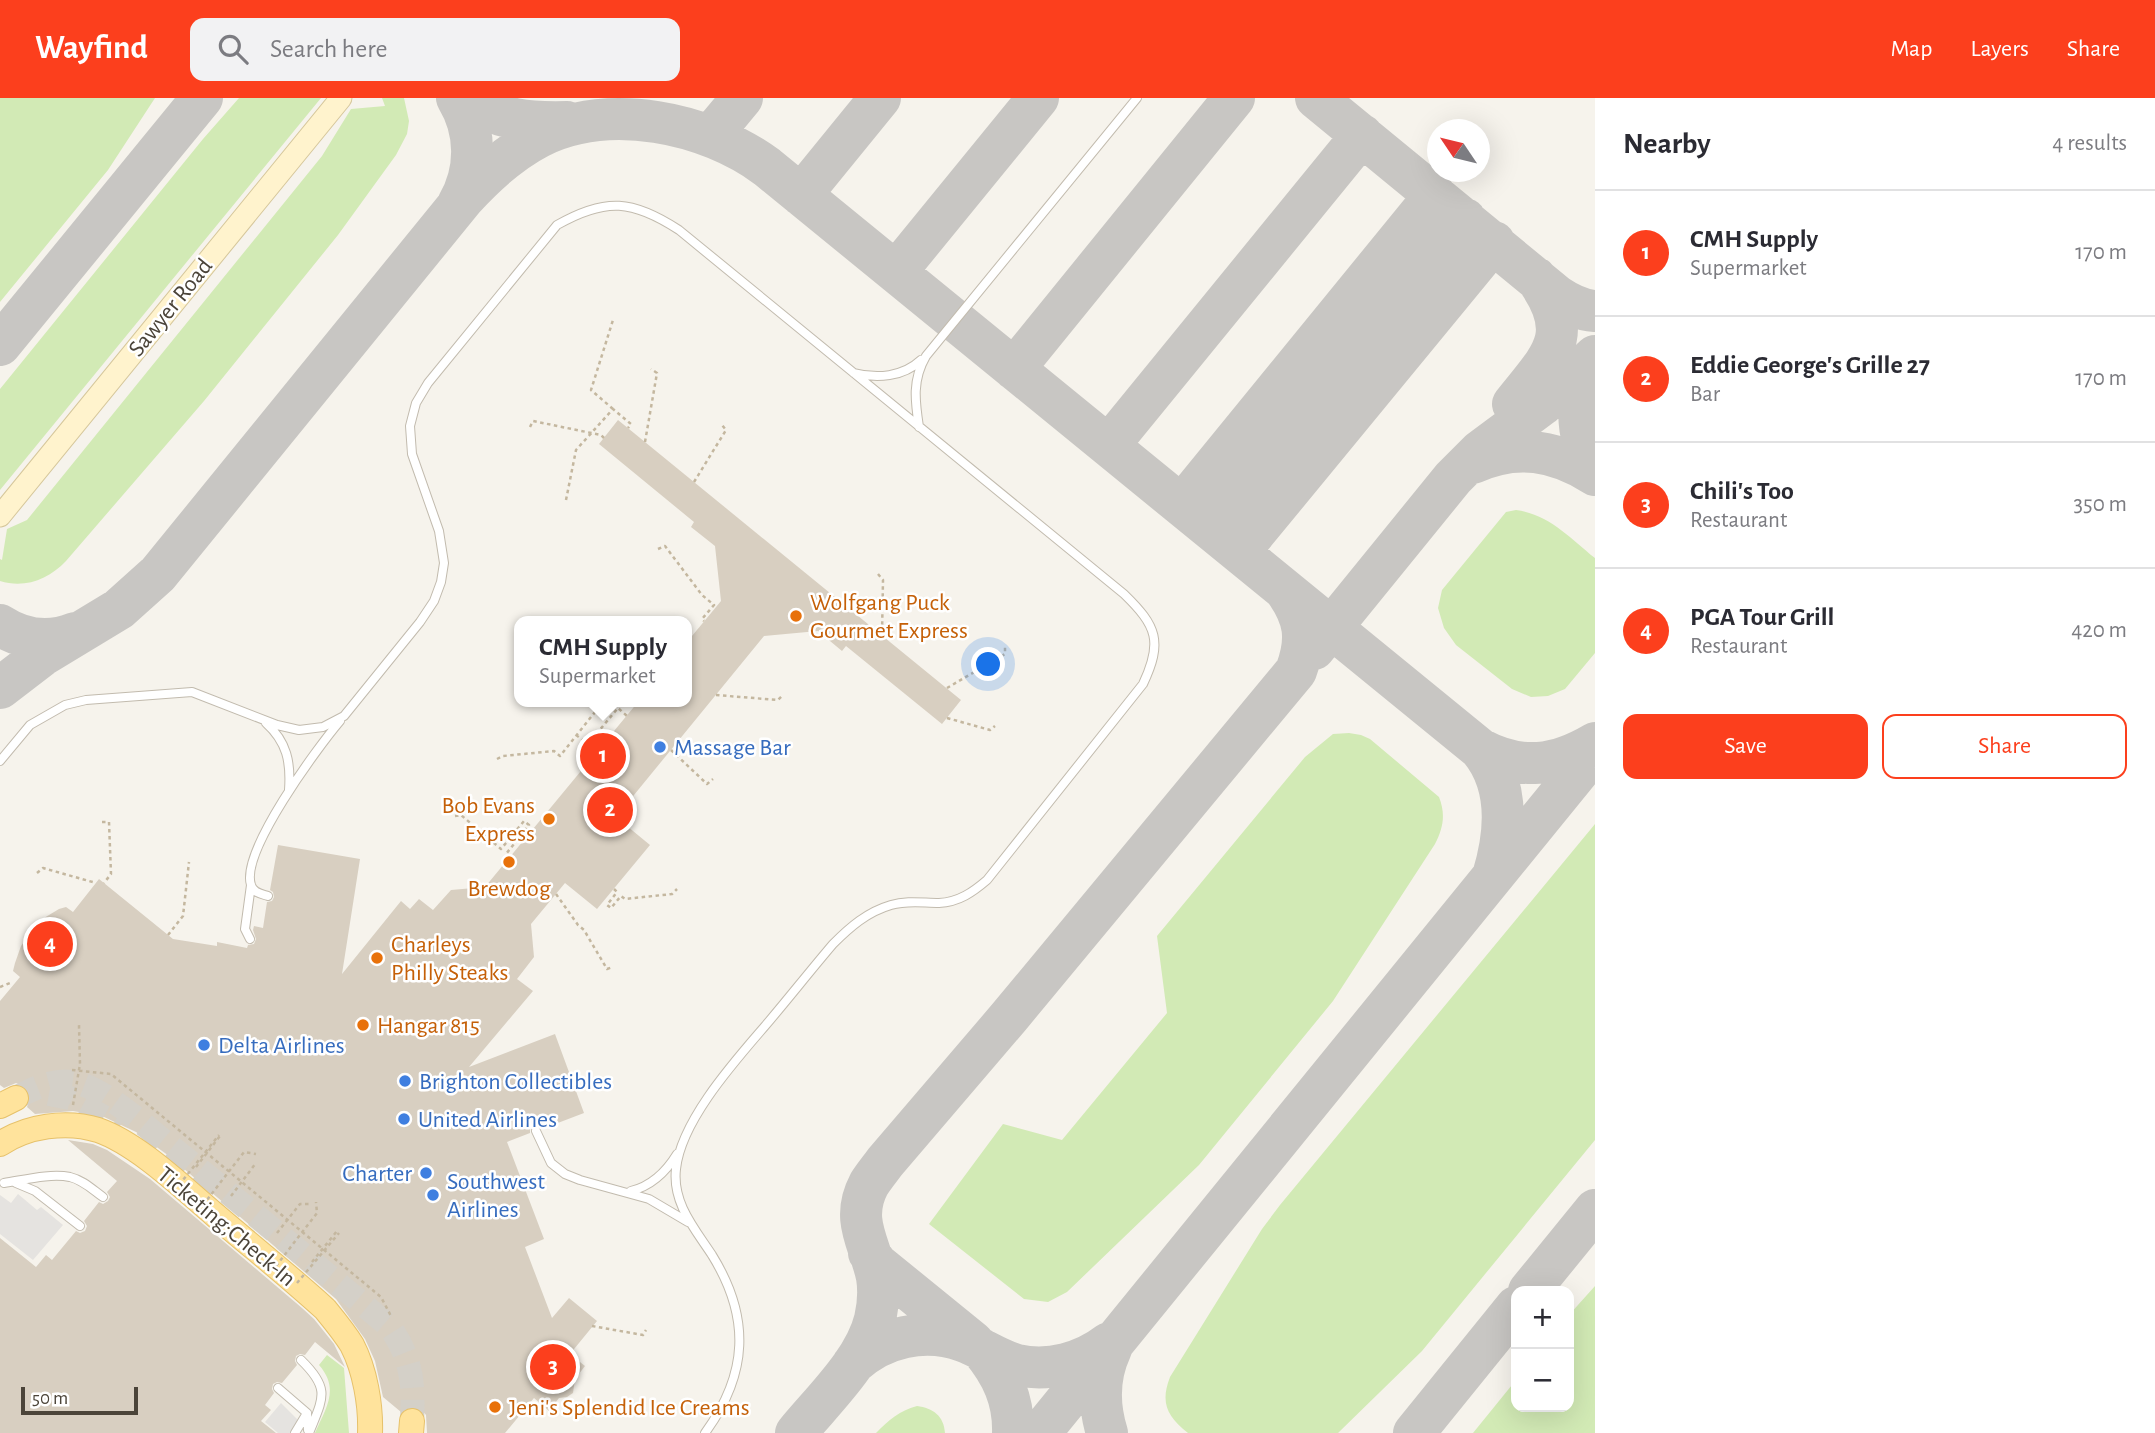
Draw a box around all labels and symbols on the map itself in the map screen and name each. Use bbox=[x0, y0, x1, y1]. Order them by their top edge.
north arrow bbox=[1427, 119, 1490, 182]
street label: Sawyer Road bbox=[124, 254, 217, 361]
place label: Wolfgang Puck Gourmet Express bbox=[810, 591, 968, 643]
marker: Wolfgang Puck Gourmet Express bbox=[788, 608, 804, 624]
your location bbox=[971, 647, 1005, 681]
pin: 1 bbox=[580, 730, 626, 782]
place label: Massage Bar bbox=[674, 736, 791, 760]
marker: Massage Bar bbox=[652, 739, 668, 755]
pin: 2 bbox=[587, 784, 633, 836]
place label: Bob Evans Express bbox=[442, 794, 535, 846]
marker: Bob Evans Express bbox=[541, 811, 557, 827]
marker: Brewdog bbox=[501, 854, 517, 870]
place label: Brewdog bbox=[467, 877, 551, 901]
pin: 4 bbox=[27, 918, 73, 970]
place label: Charleys Philly Steaks bbox=[391, 933, 508, 985]
marker: Charleys Philly Steaks bbox=[369, 950, 385, 966]
place label: Hangar 815 bbox=[377, 1014, 480, 1038]
marker: Hangar 815 bbox=[355, 1017, 371, 1033]
place label: Delta Airlines bbox=[218, 1034, 345, 1058]
marker: Delta Airlines bbox=[196, 1037, 212, 1053]
place label: Brighton Collectibles bbox=[419, 1070, 612, 1094]
marker: Brighton Collectibles bbox=[397, 1073, 413, 1089]
place label: United Airlines bbox=[418, 1108, 557, 1132]
marker: United Airlines bbox=[396, 1111, 412, 1127]
street label: Ticketing;Check-In bbox=[153, 1162, 300, 1291]
place label: Charter bbox=[342, 1162, 412, 1186]
marker: Charter bbox=[418, 1165, 434, 1181]
place label: Southwest Airlines bbox=[447, 1170, 545, 1222]
marker: Southwest Airlines bbox=[425, 1187, 441, 1203]
pin: 3 bbox=[530, 1341, 576, 1393]
scale bar bbox=[21, 1384, 138, 1416]
place label: Jeni's Splendid Ice Creams bbox=[509, 1396, 750, 1420]
marker: Jeni's Splendid Ice Creams bbox=[487, 1399, 503, 1415]

